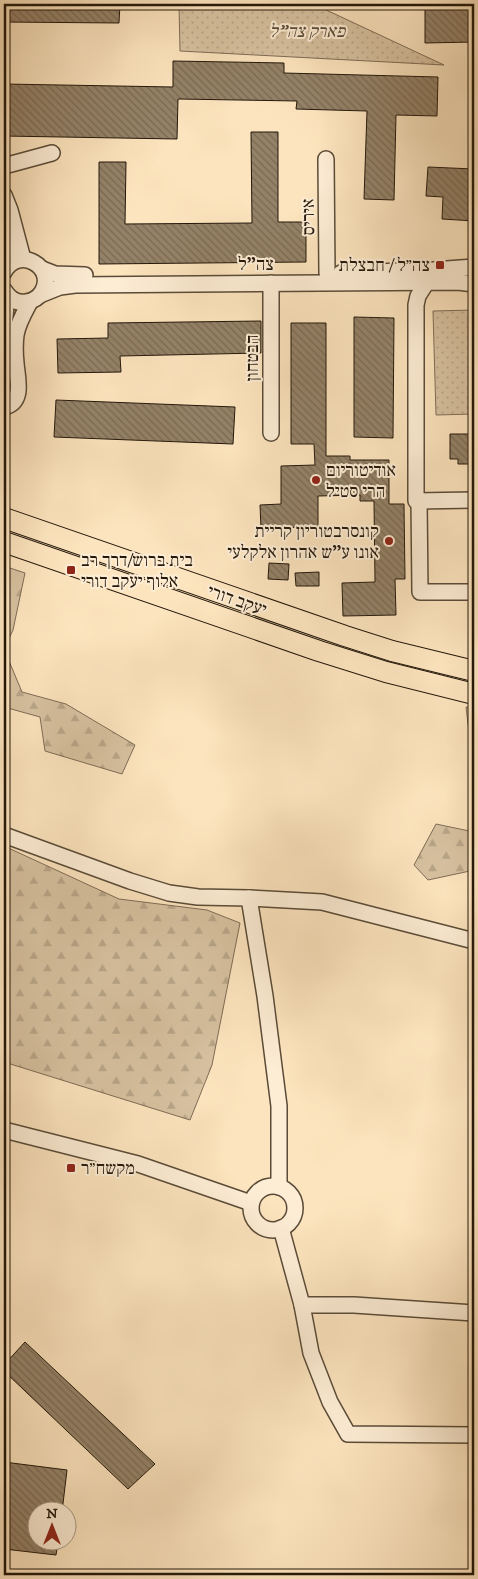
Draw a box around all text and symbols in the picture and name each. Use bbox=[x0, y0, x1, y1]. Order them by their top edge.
park label: פארק צה"ל bbox=[269, 21, 346, 43]
street label: איריס bbox=[298, 198, 320, 236]
street label: צה"ל bbox=[238, 254, 274, 276]
place label: צה״ל / חבצלת bbox=[339, 255, 430, 277]
marker: צה״ל / חבצלת bbox=[434, 259, 446, 271]
street label: הבטחון bbox=[242, 335, 264, 381]
place label: אודיטוריום הרי סטיל bbox=[326, 460, 396, 503]
marker: אודיטוריום הרי סטיל bbox=[310, 474, 322, 486]
place label: קונסרבטוריון קריית אונו ע"ש אהרון אלקלעי bbox=[227, 521, 379, 564]
marker: קונסרבטוריון קריית אונו ע"ש אהרון אלקלעי bbox=[383, 535, 395, 547]
place label: בית ברוש/דרך רב אלוף יעקב דורי bbox=[81, 550, 193, 593]
marker: בית ברוש/דרך רב אלוף יעקב דורי bbox=[65, 564, 77, 576]
street label: יעקב דורי bbox=[204, 581, 269, 621]
place label: מקשח״ר bbox=[81, 1158, 135, 1180]
marker: מקשח״ר bbox=[65, 1162, 77, 1174]
north arrow bbox=[28, 1502, 78, 1552]
text: N bbox=[46, 1505, 58, 1523]

